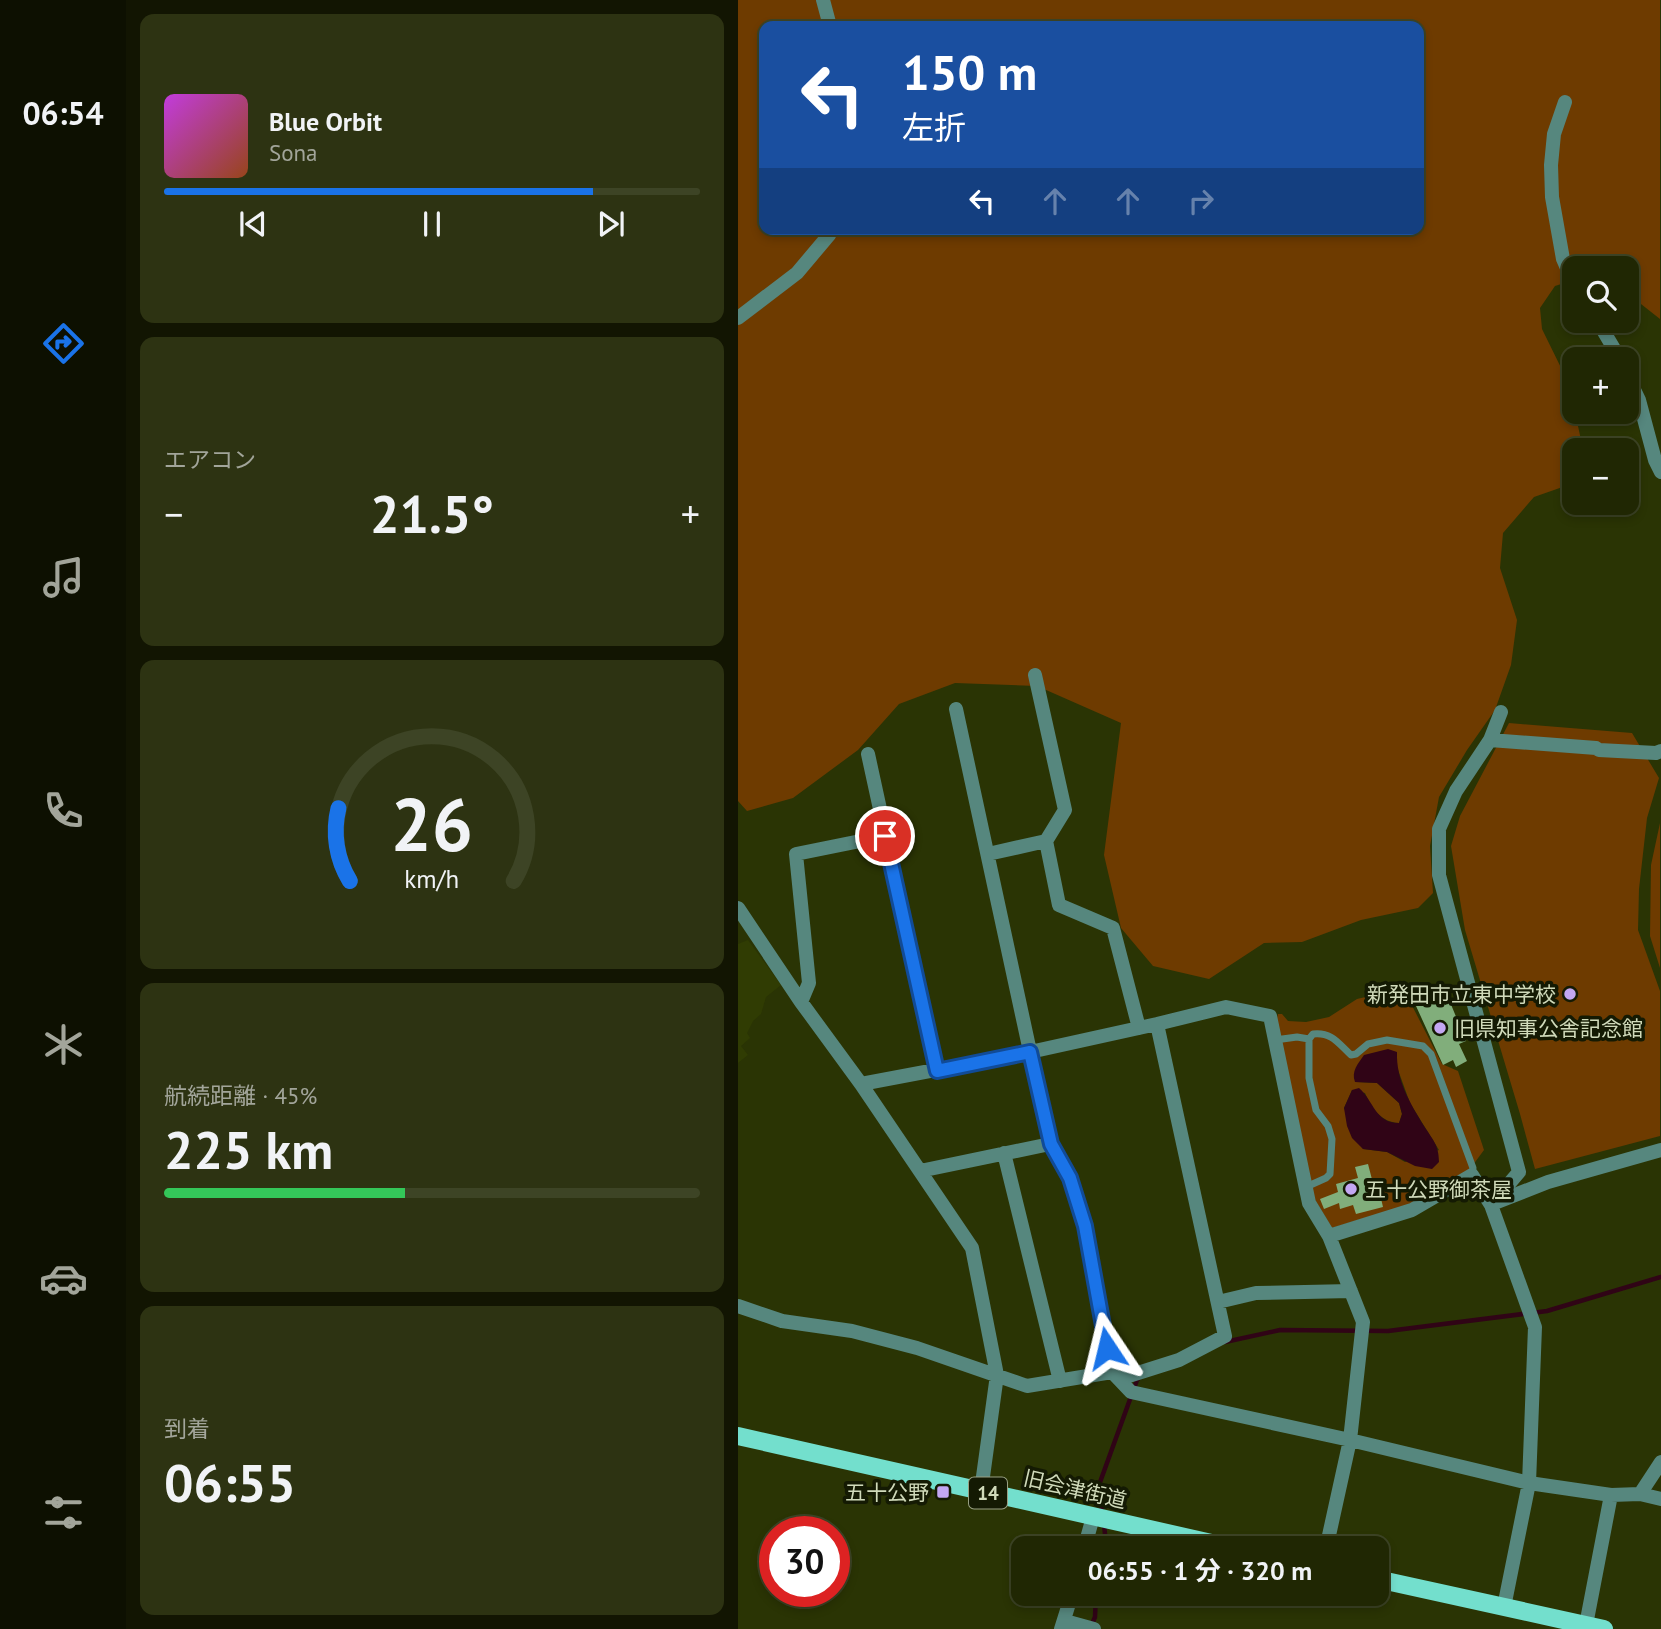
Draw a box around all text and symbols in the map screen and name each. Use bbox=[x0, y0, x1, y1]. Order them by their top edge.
text: 150 m bbox=[902, 40, 1037, 104]
icon: left bbox=[787, 49, 878, 140]
text: 06:54 bbox=[22, 92, 104, 134]
text: Blue Orbit bbox=[269, 105, 382, 138]
text: 左折 bbox=[902, 106, 966, 148]
text: Sona bbox=[269, 138, 318, 167]
icon: left bbox=[963, 182, 1001, 220]
icon: ahead bbox=[1036, 182, 1074, 220]
icon: ahead bbox=[1109, 182, 1147, 220]
icon: right bbox=[1182, 182, 1220, 220]
icon: previous bbox=[234, 205, 272, 243]
icon: pause bbox=[413, 205, 451, 243]
icon: next bbox=[592, 205, 630, 243]
map controls bbox=[1562, 256, 1639, 515]
button: search bbox=[1562, 256, 1639, 333]
icon: directions bbox=[39, 319, 88, 368]
button: + bbox=[1562, 347, 1639, 424]
button: − bbox=[1562, 438, 1639, 515]
text: エアコン bbox=[164, 445, 256, 474]
text: 21.5° bbox=[370, 480, 494, 547]
text: − bbox=[164, 489, 183, 538]
text: + bbox=[681, 489, 700, 538]
icon: music bbox=[39, 553, 88, 602]
text: 26 bbox=[391, 777, 473, 871]
icon: phone bbox=[39, 786, 88, 835]
pin bbox=[855, 806, 915, 866]
icon: arrive bbox=[866, 817, 904, 855]
text: km/h bbox=[405, 862, 459, 894]
place label: 新発田市立東中学校 bbox=[1367, 981, 1556, 1008]
marker: 新発田市立東中学校 bbox=[1562, 986, 1578, 1002]
place label: 旧県知事公舎記念館 bbox=[1454, 1015, 1643, 1042]
icon: climate bbox=[39, 1020, 88, 1069]
marker: 旧県知事公舎記念館 bbox=[1432, 1020, 1448, 1036]
text: 航続距離 · 45% bbox=[164, 1081, 317, 1110]
text: 225 km bbox=[164, 1116, 333, 1183]
place label: 五十公野御茶屋 bbox=[1365, 1176, 1512, 1203]
marker: 五十公野御茶屋 bbox=[1343, 1181, 1359, 1197]
icon: car bbox=[39, 1254, 88, 1303]
position arrow bbox=[1070, 1311, 1144, 1385]
text: 到着 bbox=[164, 1414, 210, 1443]
text: 06:55 bbox=[164, 1449, 296, 1516]
street label: 旧会津街道 bbox=[1021, 1464, 1129, 1514]
road number: 14 bbox=[969, 1478, 1007, 1508]
place label: 五十公野 bbox=[845, 1479, 929, 1506]
marker: 五十公野 bbox=[935, 1484, 951, 1500]
icon: filters bbox=[39, 1488, 88, 1537]
speed limit sign: 30 bbox=[759, 1516, 850, 1607]
text: 06:55 · 1 分 · 320 m bbox=[1088, 1554, 1312, 1587]

